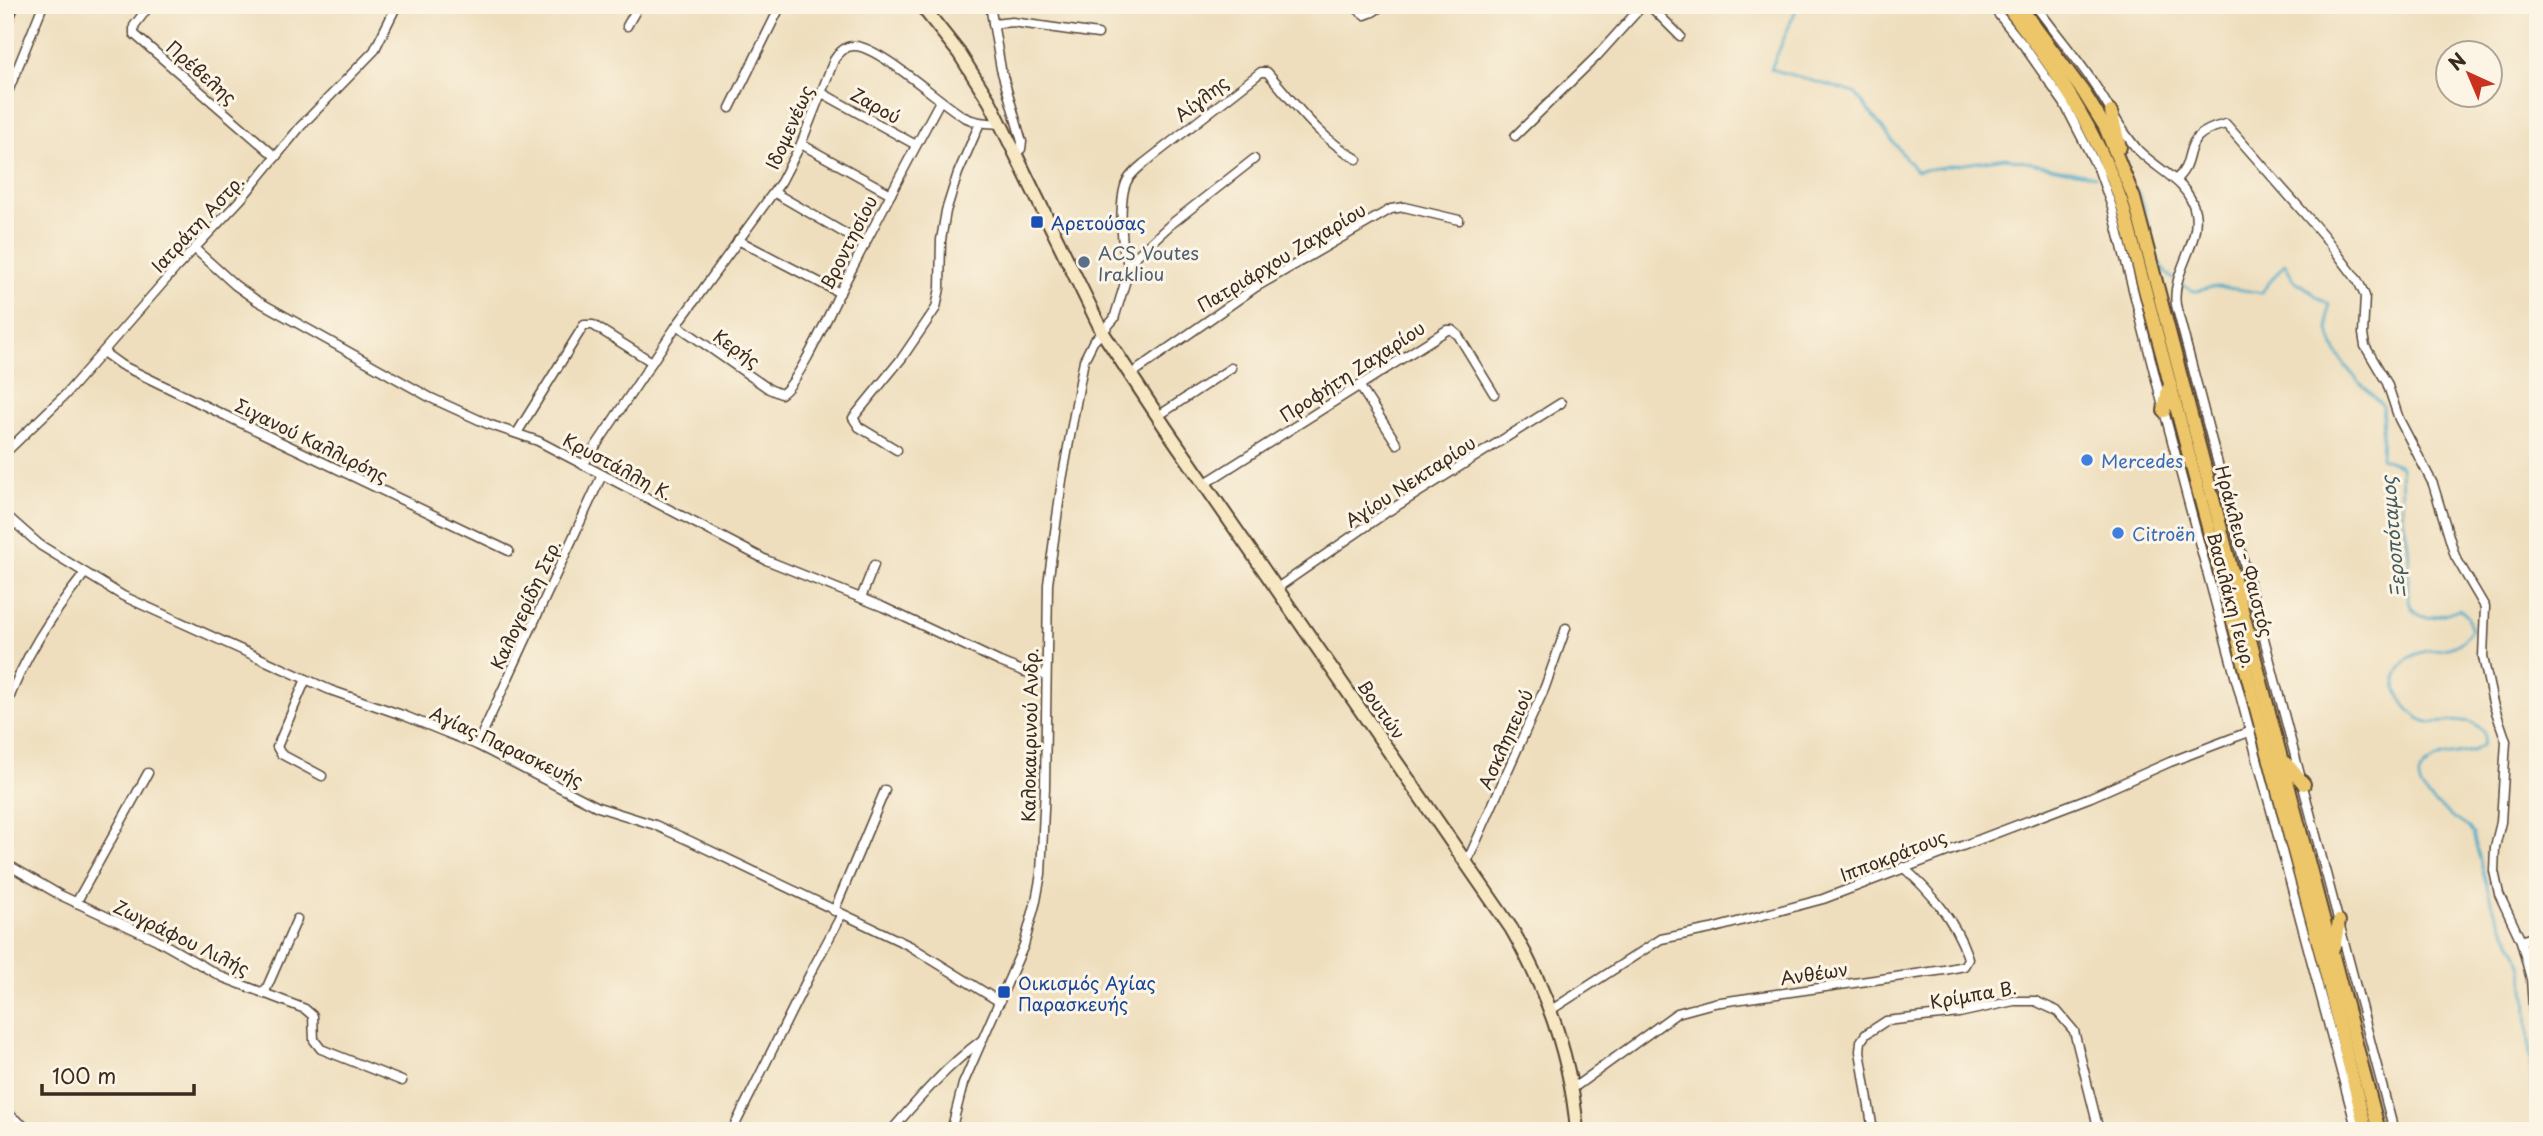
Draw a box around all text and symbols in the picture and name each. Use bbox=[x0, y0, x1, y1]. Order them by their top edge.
street label: Πρέβελης bbox=[161, 34, 243, 110]
north arrow bbox=[2434, 38, 2504, 108]
text: N bbox=[2441, 46, 2472, 76]
street label: Αίγλης bbox=[1168, 68, 1234, 128]
street label: Ζαρού bbox=[846, 80, 906, 130]
street label: Ιδομενέως bbox=[758, 81, 820, 173]
street label: Ιατράτη Αστρ. bbox=[144, 168, 250, 278]
street label: Βροντησίου bbox=[813, 190, 883, 294]
street label: Πατριάρχου Ζαχαρίου bbox=[1191, 196, 1371, 318]
place label: Αρετούσας bbox=[1051, 209, 1146, 236]
marker: Αρετούσας bbox=[1029, 214, 1045, 230]
place label: ACS Voutes Irakliou bbox=[1098, 239, 1199, 287]
marker: ACS Voutes Irakliou bbox=[1076, 254, 1092, 270]
street label: Προφήτη Ζαχαρίου bbox=[1274, 314, 1430, 428]
street label: Κερής bbox=[708, 322, 766, 374]
street label: Σιγανού Καλλιρόης bbox=[231, 391, 393, 489]
street label: Κρυστάλλη Κ. bbox=[558, 426, 678, 506]
street label: Αγίου Νεκταρίου bbox=[1339, 429, 1481, 533]
place label: Mercedes bbox=[2101, 447, 2183, 474]
marker: Mercedes bbox=[2079, 452, 2095, 468]
street label: Ηράκλειο - Φαιστός bbox=[2209, 462, 2281, 640]
water label: Ξεροπόταμος bbox=[2373, 473, 2411, 599]
place label: Citroën bbox=[2132, 520, 2196, 547]
marker: Citroën bbox=[2110, 525, 2126, 541]
street label: Βασιλάκη Γεωρ. bbox=[2201, 529, 2263, 671]
street label: Καλογερίδη Στρ. bbox=[483, 535, 567, 673]
street label: Καλοκαιρινού Ανδρ. bbox=[1014, 648, 1044, 822]
street label: Βουτών bbox=[1352, 674, 1412, 744]
street label: Ασκληπειού bbox=[1471, 685, 1539, 793]
street label: Αγίας Παρασκευής bbox=[426, 699, 588, 793]
street label: Ιπποκράτους bbox=[1836, 822, 1950, 888]
street label: Ζωγράφου Λιλής bbox=[109, 892, 255, 982]
street label: Ανθέων bbox=[1778, 955, 1850, 991]
place label: Οικισμός Αγίας Παρασκευής bbox=[1018, 969, 1156, 1017]
street label: Κρίμπα Β. bbox=[1928, 973, 2018, 1015]
marker: Οικισμός Αγίας Παρασκευής bbox=[996, 984, 1012, 1000]
scale bar bbox=[42, 1052, 194, 1096]
text: 100 m bbox=[52, 1059, 116, 1091]

